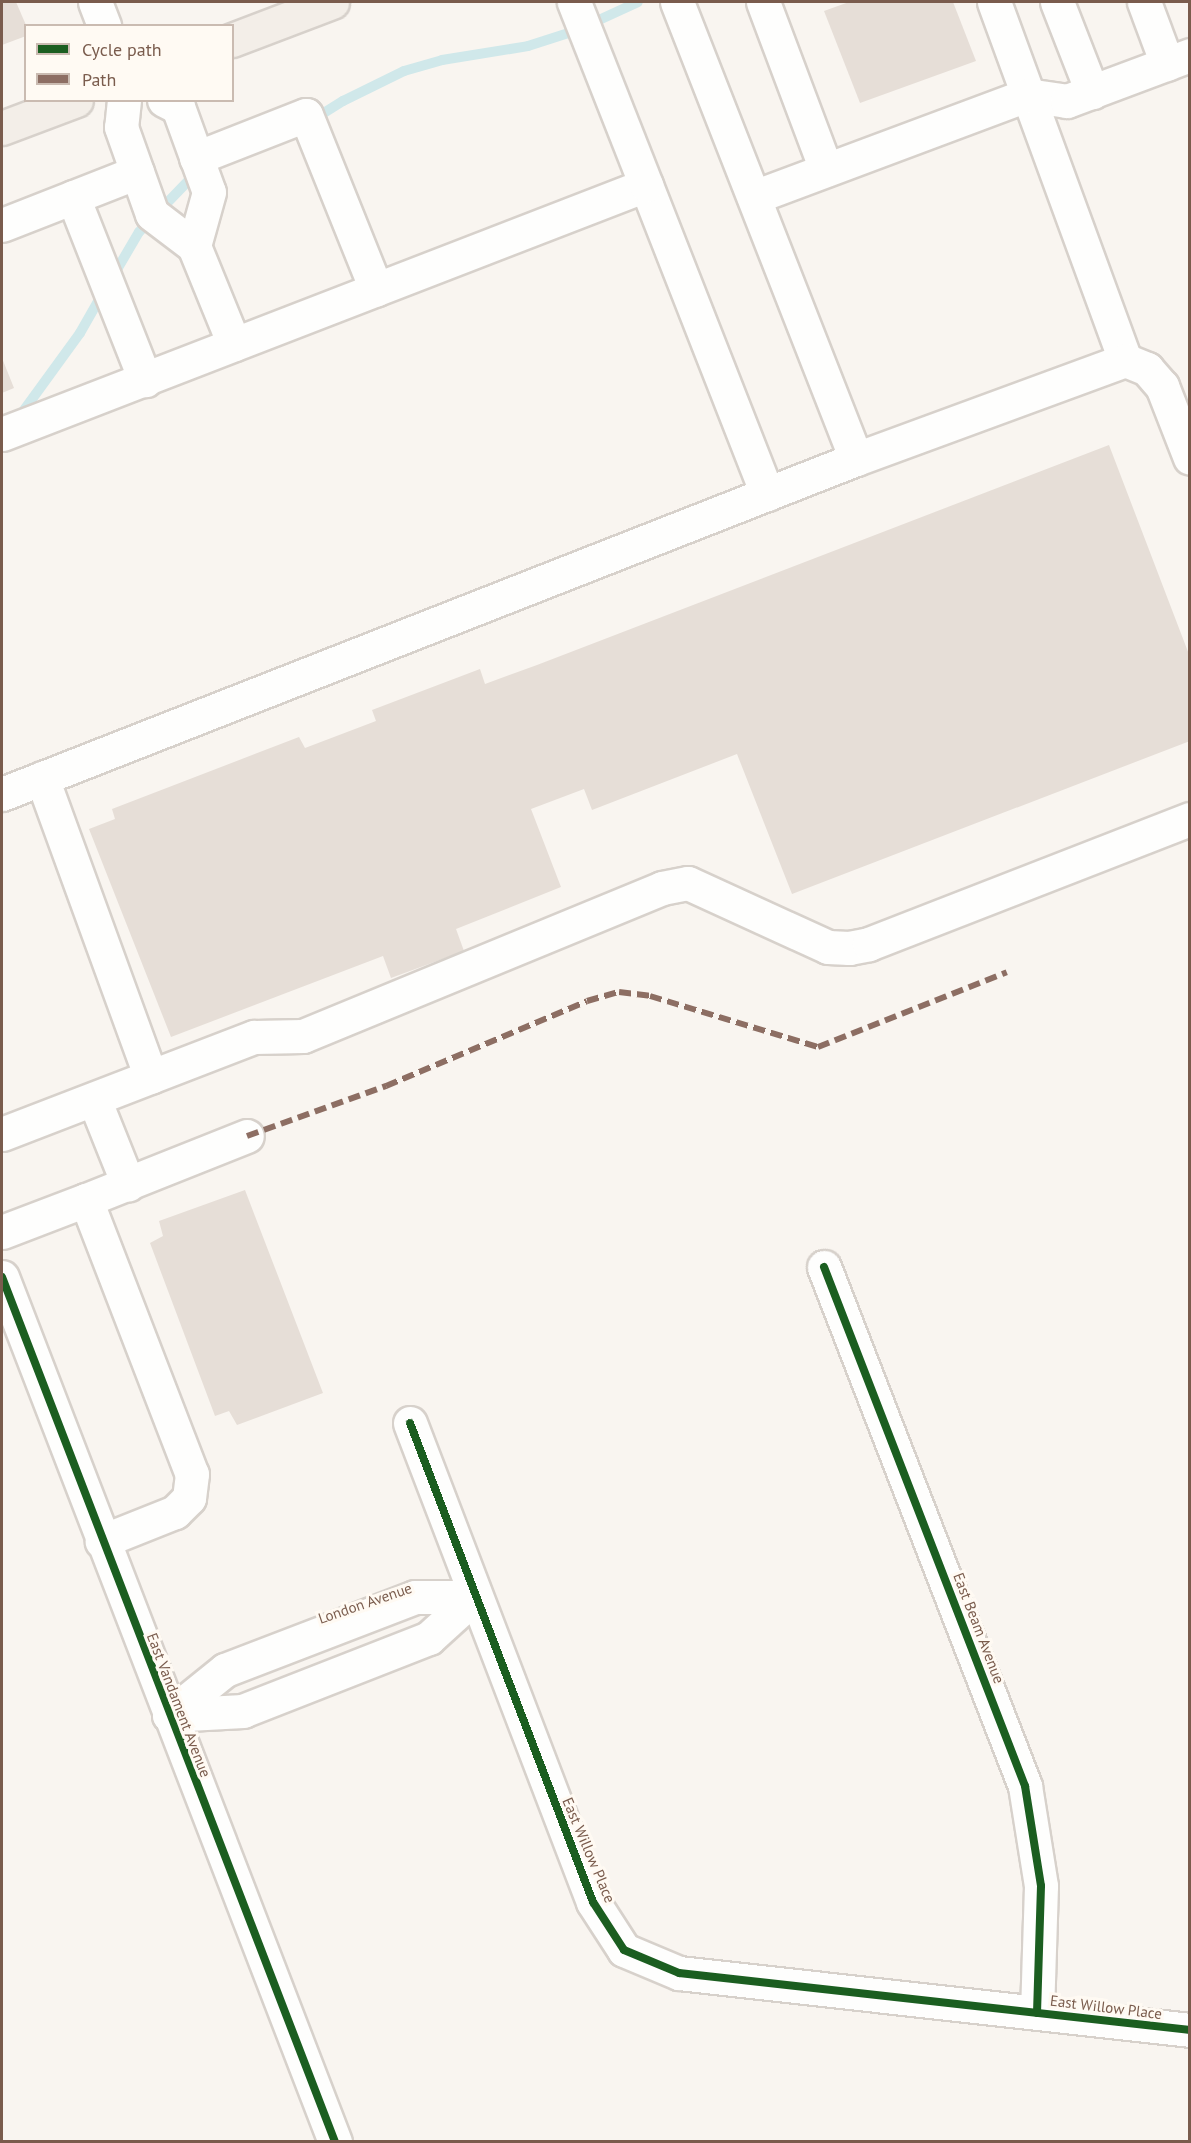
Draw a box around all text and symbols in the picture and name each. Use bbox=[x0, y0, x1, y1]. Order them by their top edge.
legend bbox=[24, 24, 234, 102]
text: Cycle path bbox=[82, 38, 162, 61]
text: Path bbox=[82, 68, 116, 91]
street label: East Beam Avenue bbox=[950, 1570, 1008, 1686]
street label: London Avenue bbox=[316, 1578, 414, 1628]
street label: East Vandament Avenue bbox=[143, 1630, 215, 1780]
street label: East Willow Place bbox=[559, 1794, 619, 1906]
street label: East Willow Place bbox=[1049, 1991, 1163, 2023]

